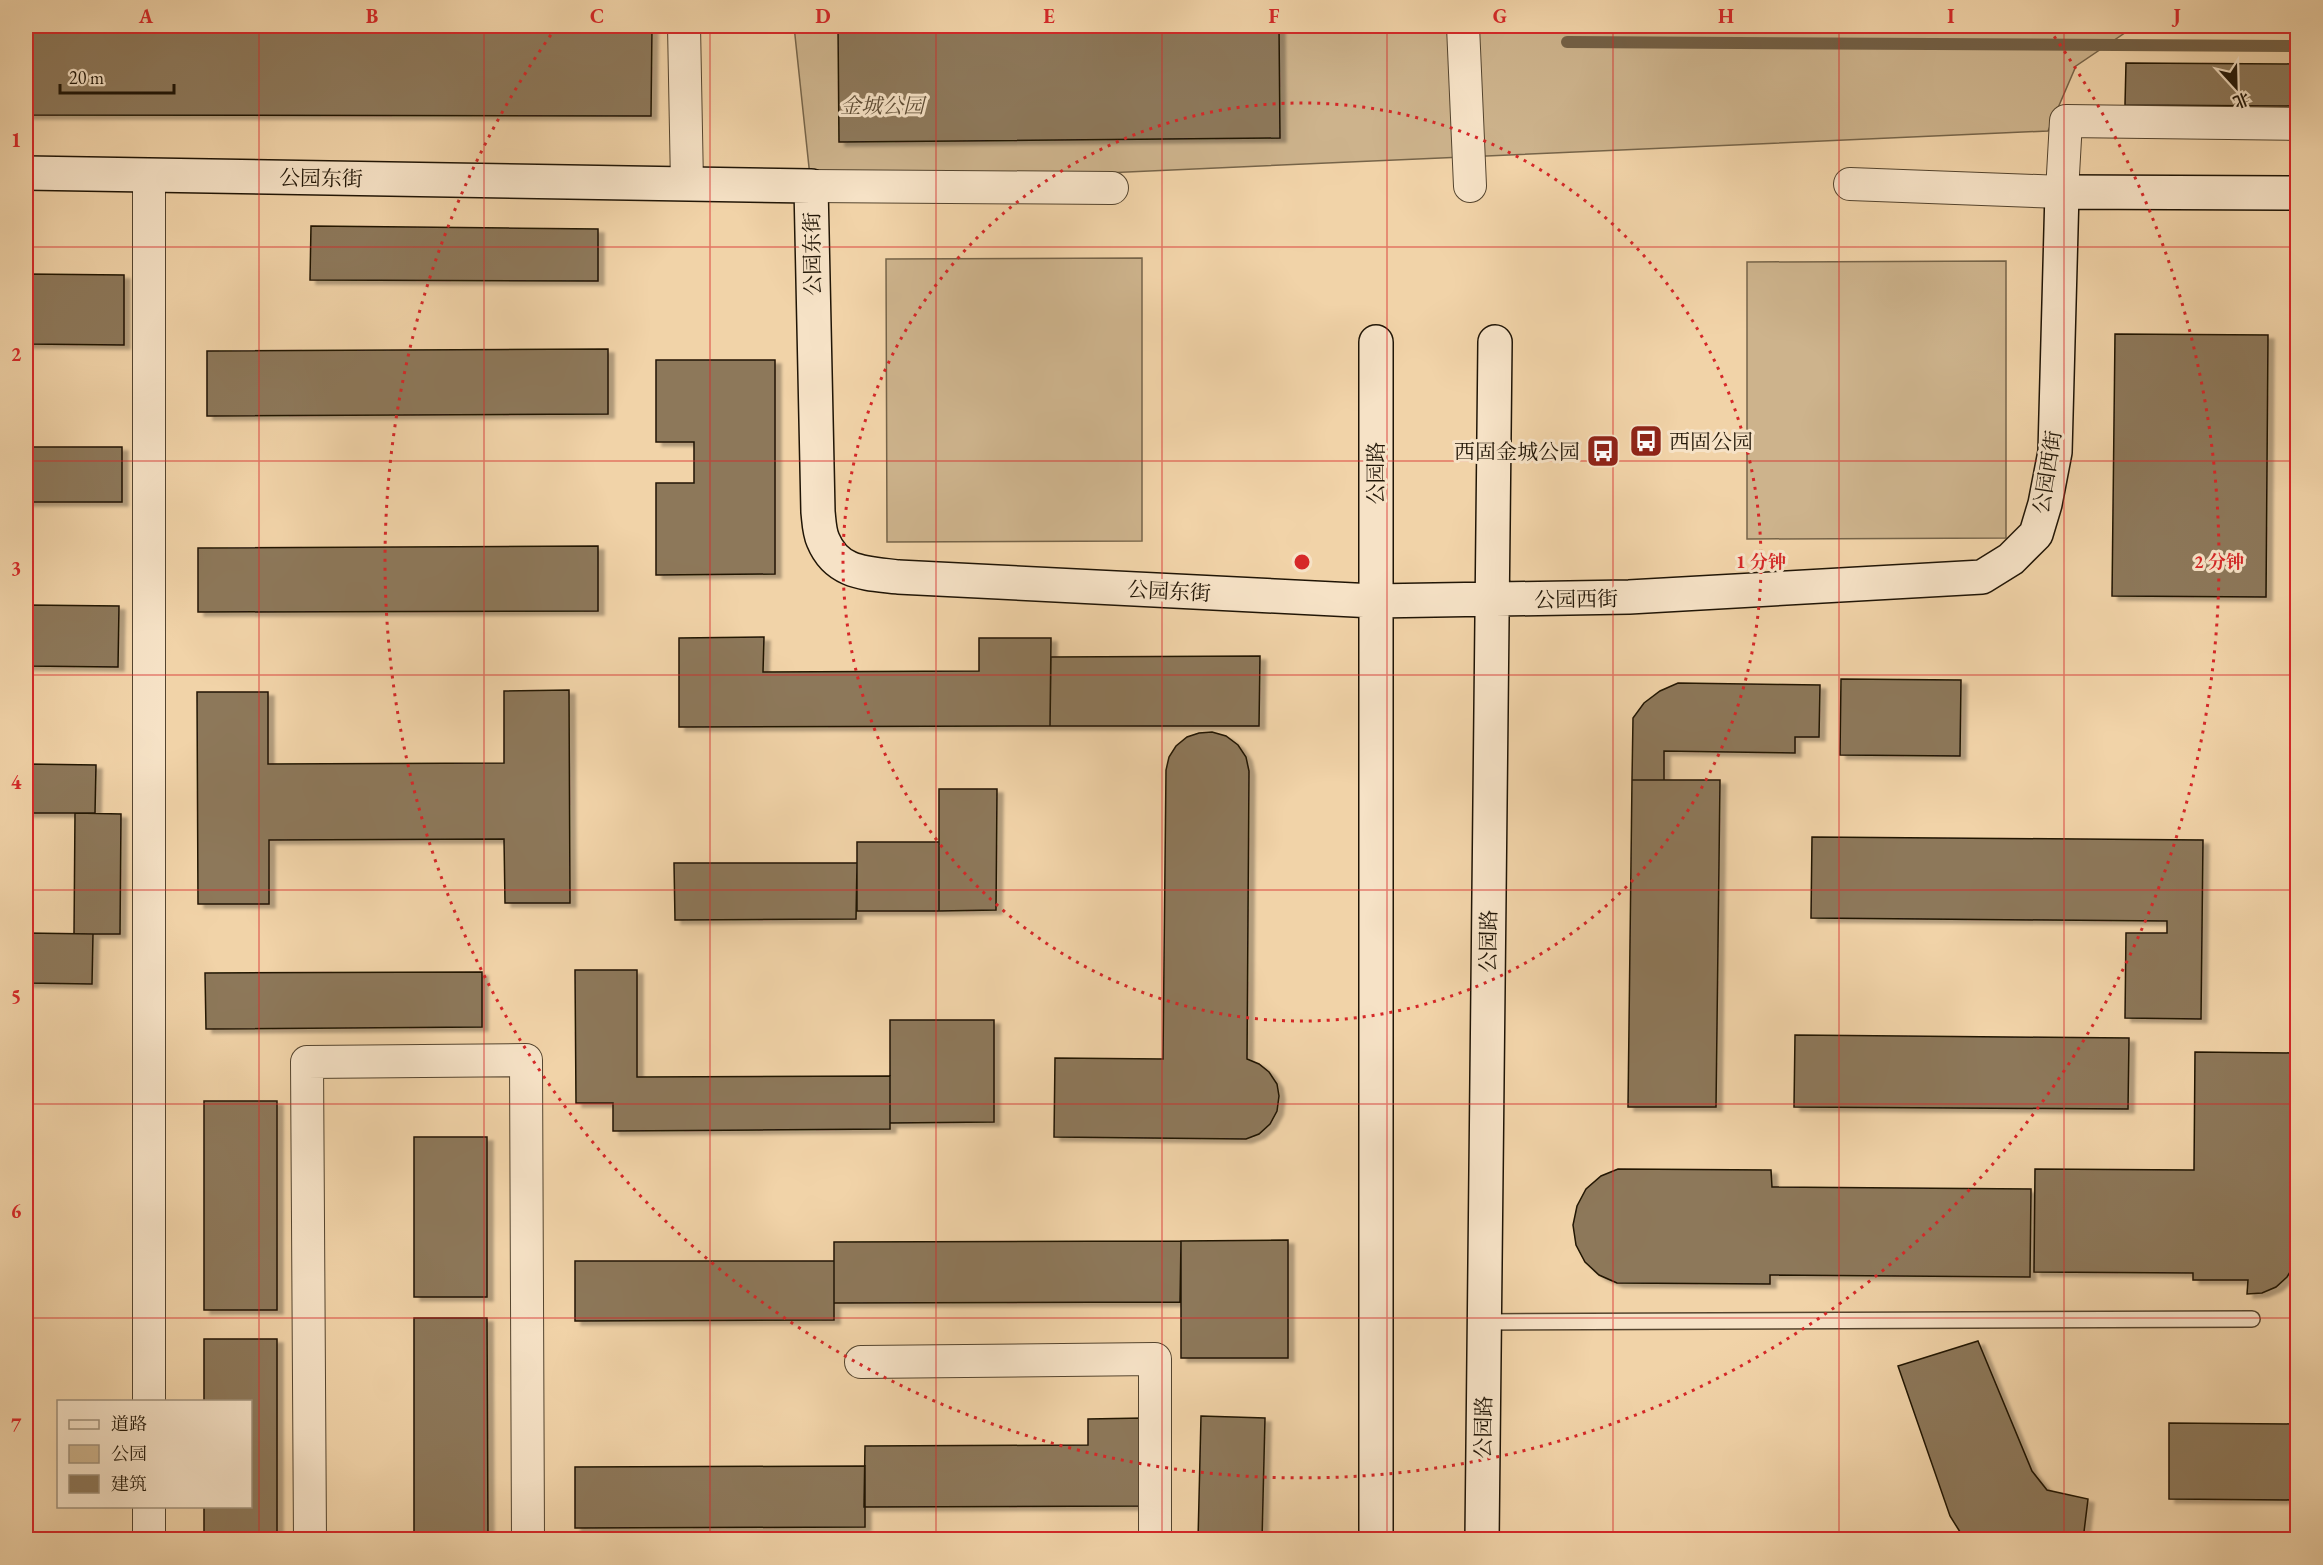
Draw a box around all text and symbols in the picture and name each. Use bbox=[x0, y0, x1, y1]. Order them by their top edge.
text: A bbox=[138, 3, 154, 29]
text: B bbox=[366, 3, 378, 29]
text: C bbox=[590, 3, 604, 29]
text: D bbox=[815, 3, 831, 29]
text: E bbox=[1043, 3, 1055, 29]
text: F bbox=[1269, 3, 1280, 29]
text: G bbox=[1493, 3, 1507, 29]
text: H bbox=[1718, 3, 1734, 29]
text: I bbox=[1947, 3, 1955, 29]
text: J bbox=[2171, 3, 2181, 29]
scale bar bbox=[60, 57, 174, 95]
north arrow bbox=[2206, 57, 2266, 117]
text: 20 m bbox=[69, 66, 104, 89]
text: 北 bbox=[2230, 88, 2253, 113]
park label: 金城公园 bbox=[840, 92, 927, 119]
text: 1 bbox=[11, 127, 21, 153]
street label: 公园东街 bbox=[279, 164, 363, 192]
street label: 公园东街 bbox=[798, 212, 826, 296]
text: 2 bbox=[11, 341, 22, 367]
bus stop icon: 西固公园 bbox=[1628, 423, 1664, 459]
place label: 西固公园 bbox=[1669, 428, 1753, 455]
street label: 公园西街 bbox=[2027, 428, 2067, 516]
bus stop icon: 西固金城公园 bbox=[1585, 433, 1621, 469]
place label: 西固金城公园 bbox=[1454, 438, 1580, 465]
street label: 公园路 bbox=[1362, 442, 1389, 505]
text: 1 分钟 bbox=[1736, 550, 1786, 573]
text: 2 分钟 bbox=[2194, 550, 2244, 573]
centre of rings bbox=[1292, 552, 1312, 572]
text: 3 bbox=[11, 555, 21, 581]
street label: 公园东街 bbox=[1126, 575, 1212, 607]
street label: 公园西街 bbox=[1534, 585, 1618, 613]
text: 4 bbox=[11, 769, 22, 795]
street label: 公园路 bbox=[1474, 909, 1502, 973]
text: 5 bbox=[11, 983, 21, 1009]
text: 6 bbox=[11, 1198, 22, 1224]
street label: 公园路 bbox=[1469, 1395, 1497, 1459]
legend bbox=[57, 1400, 252, 1508]
text: 7 bbox=[11, 1412, 22, 1438]
text: 道路 bbox=[111, 1412, 147, 1435]
text: 公园 bbox=[111, 1442, 147, 1465]
text: 建筑 bbox=[111, 1472, 147, 1495]

